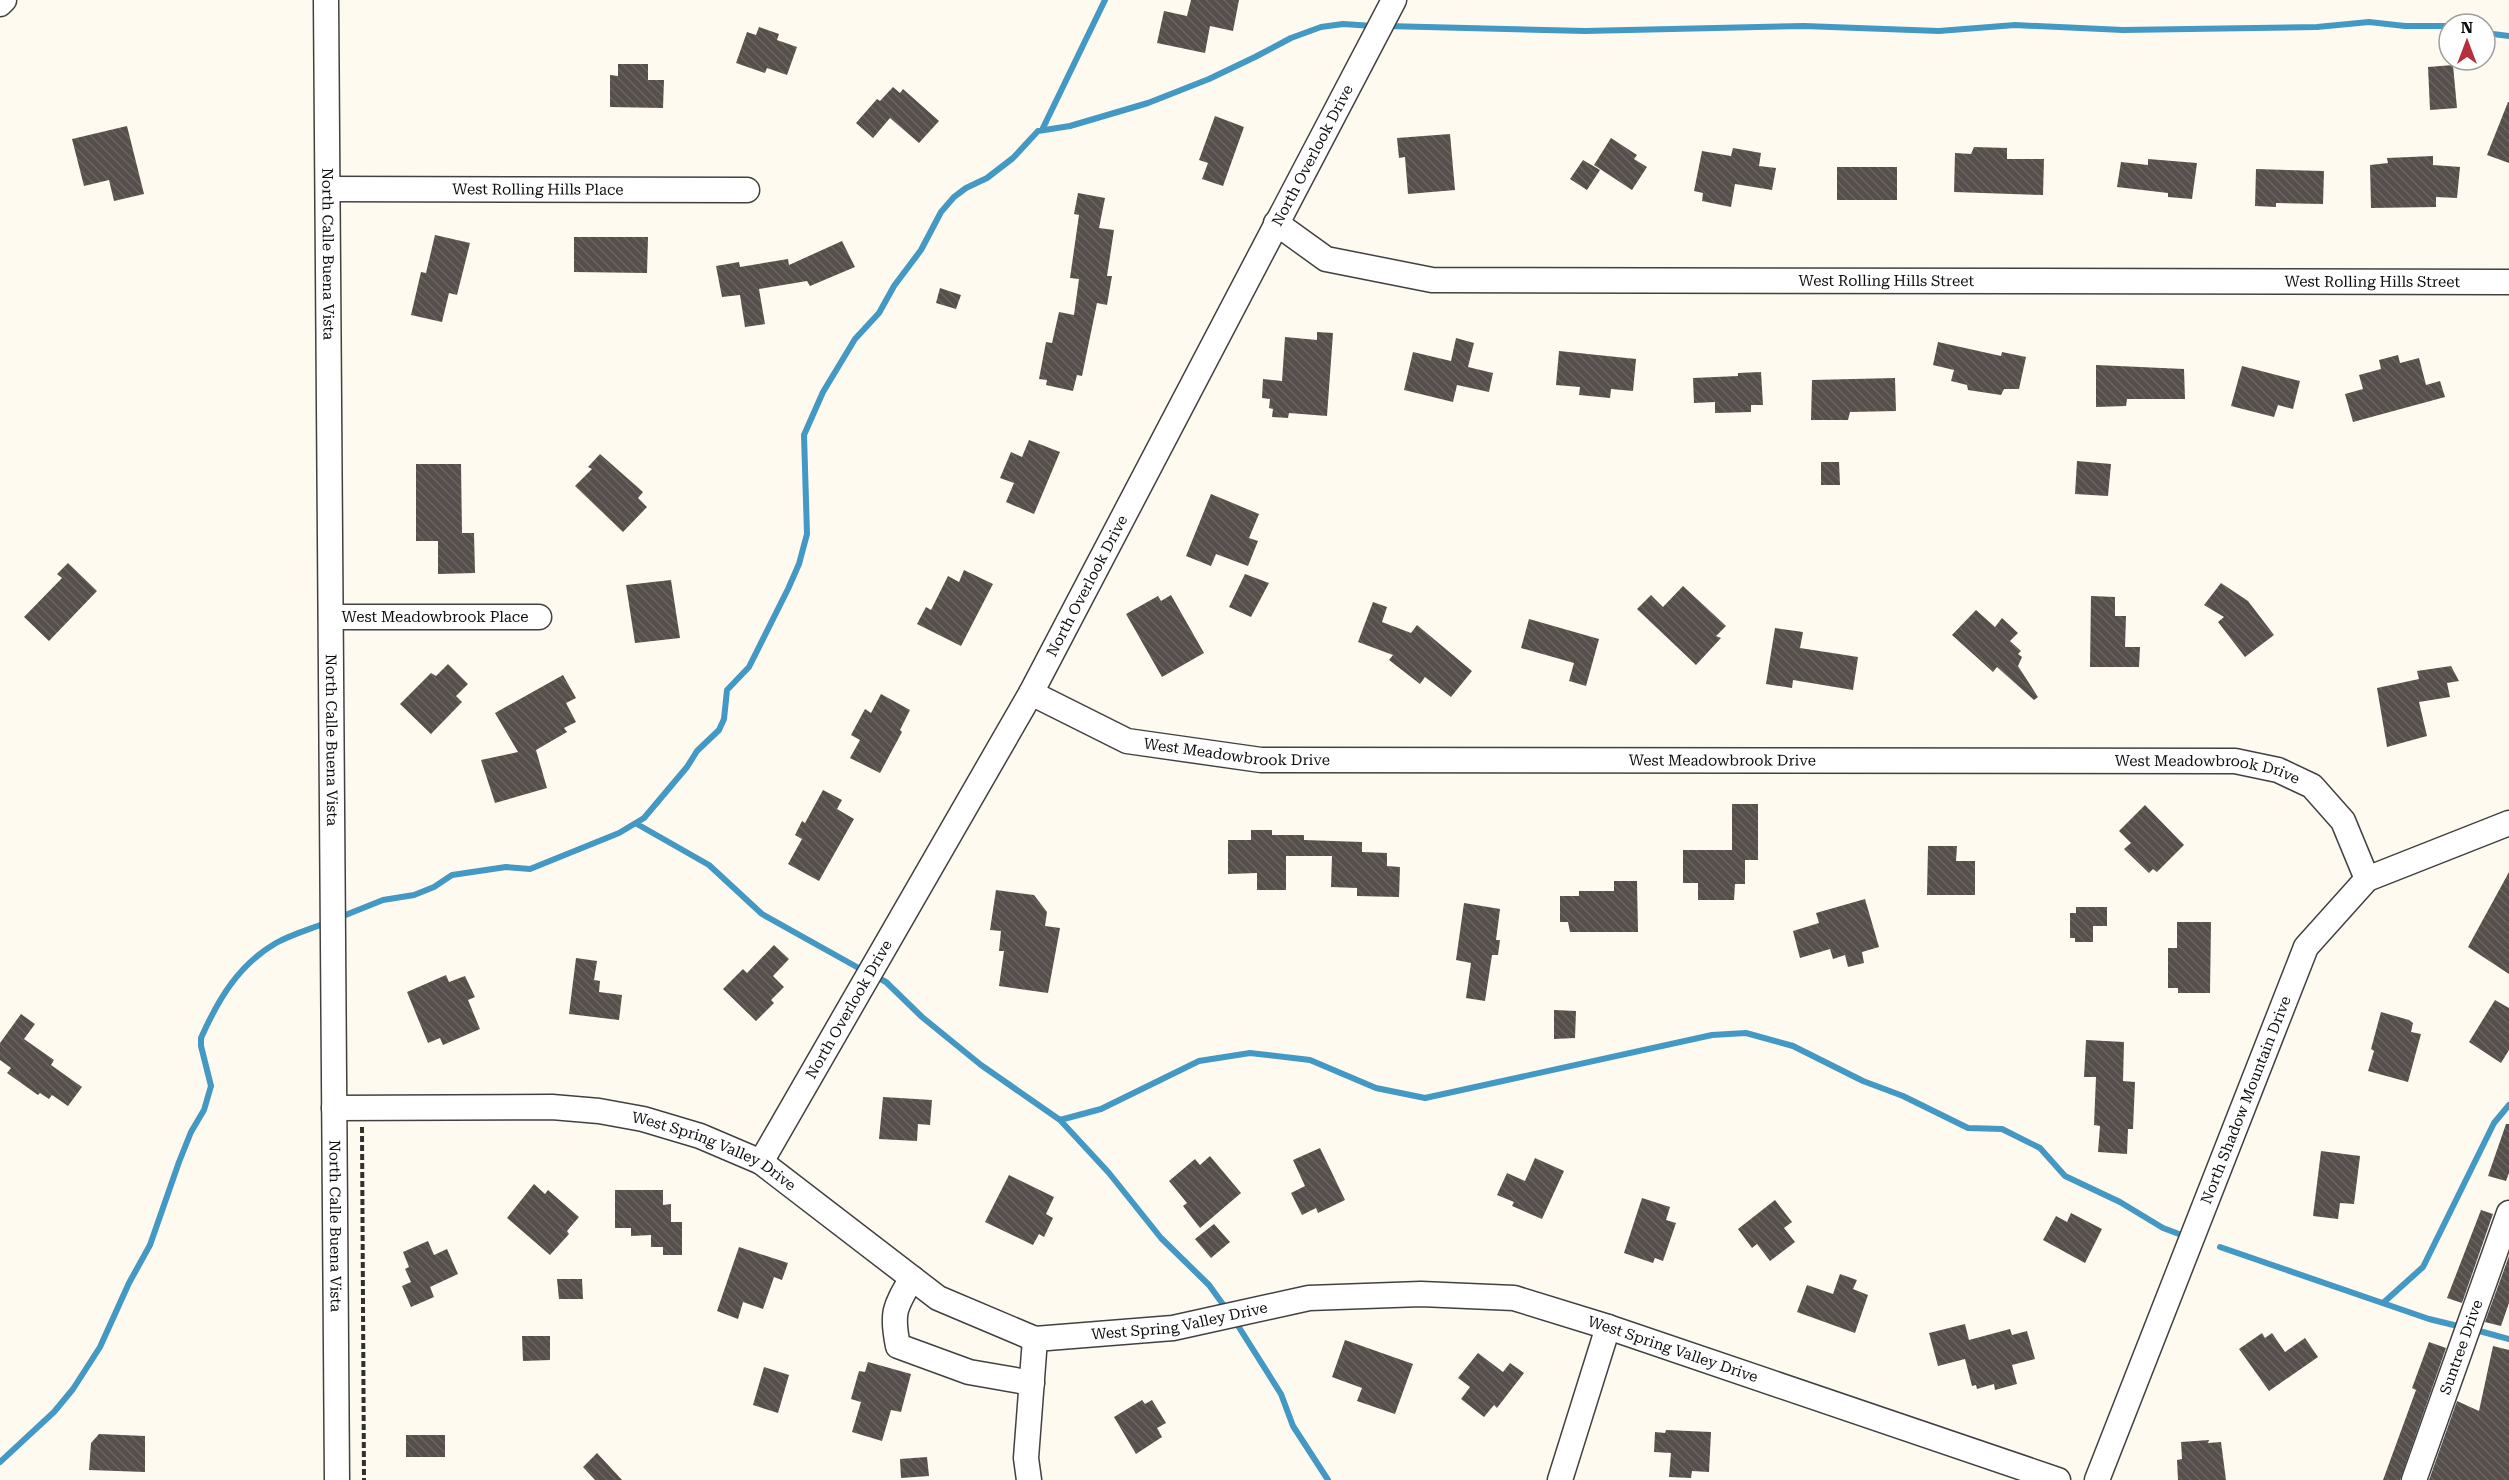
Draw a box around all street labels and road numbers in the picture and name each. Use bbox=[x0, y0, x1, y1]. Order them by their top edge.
street label: North Overlook Drive bbox=[1268, 82, 1357, 229]
street label: North Calle Buena Vista bbox=[318, 168, 338, 340]
street label: West Rolling Hills Place bbox=[452, 180, 624, 199]
street label: West Rolling Hills Street bbox=[1799, 272, 1974, 290]
street label: West Rolling Hills Street bbox=[2285, 273, 2460, 291]
street label: North Overlook Drive bbox=[1043, 512, 1131, 660]
street label: West Meadowbrook Place bbox=[342, 608, 528, 626]
street label: North Calle Buena Vista bbox=[322, 654, 341, 826]
street label: West Meadowbrook Drive bbox=[1143, 734, 1330, 769]
street label: West Meadowbrook Drive bbox=[1629, 751, 1816, 770]
street label: West Meadowbrook Drive bbox=[2115, 751, 2303, 788]
street label: North Overlook Drive bbox=[802, 937, 896, 1082]
street label: North Shadow Mountain Drive bbox=[2197, 994, 2295, 1207]
street label: West Spring Valley Drive bbox=[630, 1108, 799, 1194]
street label: North Calle Buena Vista bbox=[325, 1140, 345, 1312]
street label: Suntree Drive bbox=[2436, 1297, 2486, 1397]
street label: West Spring Valley Drive bbox=[1091, 1298, 1269, 1343]
street label: West Spring Valley Drive bbox=[1586, 1312, 1760, 1386]

